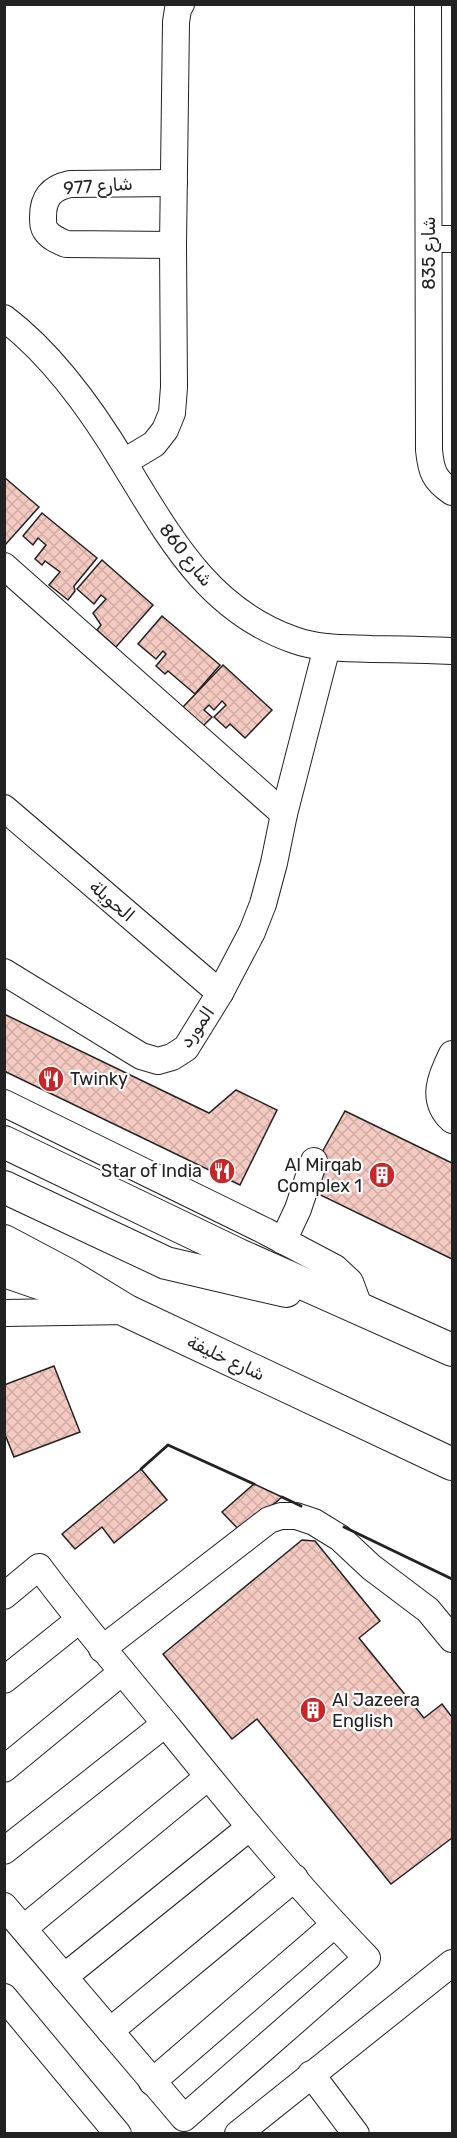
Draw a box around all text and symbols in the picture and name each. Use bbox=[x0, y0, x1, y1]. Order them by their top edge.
street label: شارع 977 bbox=[63, 173, 133, 200]
street label: شارع 835 bbox=[418, 216, 441, 290]
street label: شارع 860 bbox=[154, 519, 217, 592]
street label: الحويلة bbox=[85, 875, 139, 927]
street label: المورد bbox=[175, 1002, 219, 1052]
restaurant icon: Twinky bbox=[36, 1064, 66, 1094]
place label: Twinky bbox=[70, 1068, 128, 1090]
place label: Al Mirqab Complex 1 bbox=[277, 1154, 362, 1197]
restaurant icon: Star of India bbox=[207, 1156, 237, 1186]
place label: Star of India bbox=[101, 1160, 202, 1182]
building icon: Al Mirqab Complex 1 bbox=[367, 1160, 397, 1190]
street label: شارع خليفة bbox=[183, 1330, 268, 1387]
place label: Al Jazeera English bbox=[332, 1689, 420, 1732]
building icon: Al Jazeera English bbox=[298, 1695, 328, 1725]

